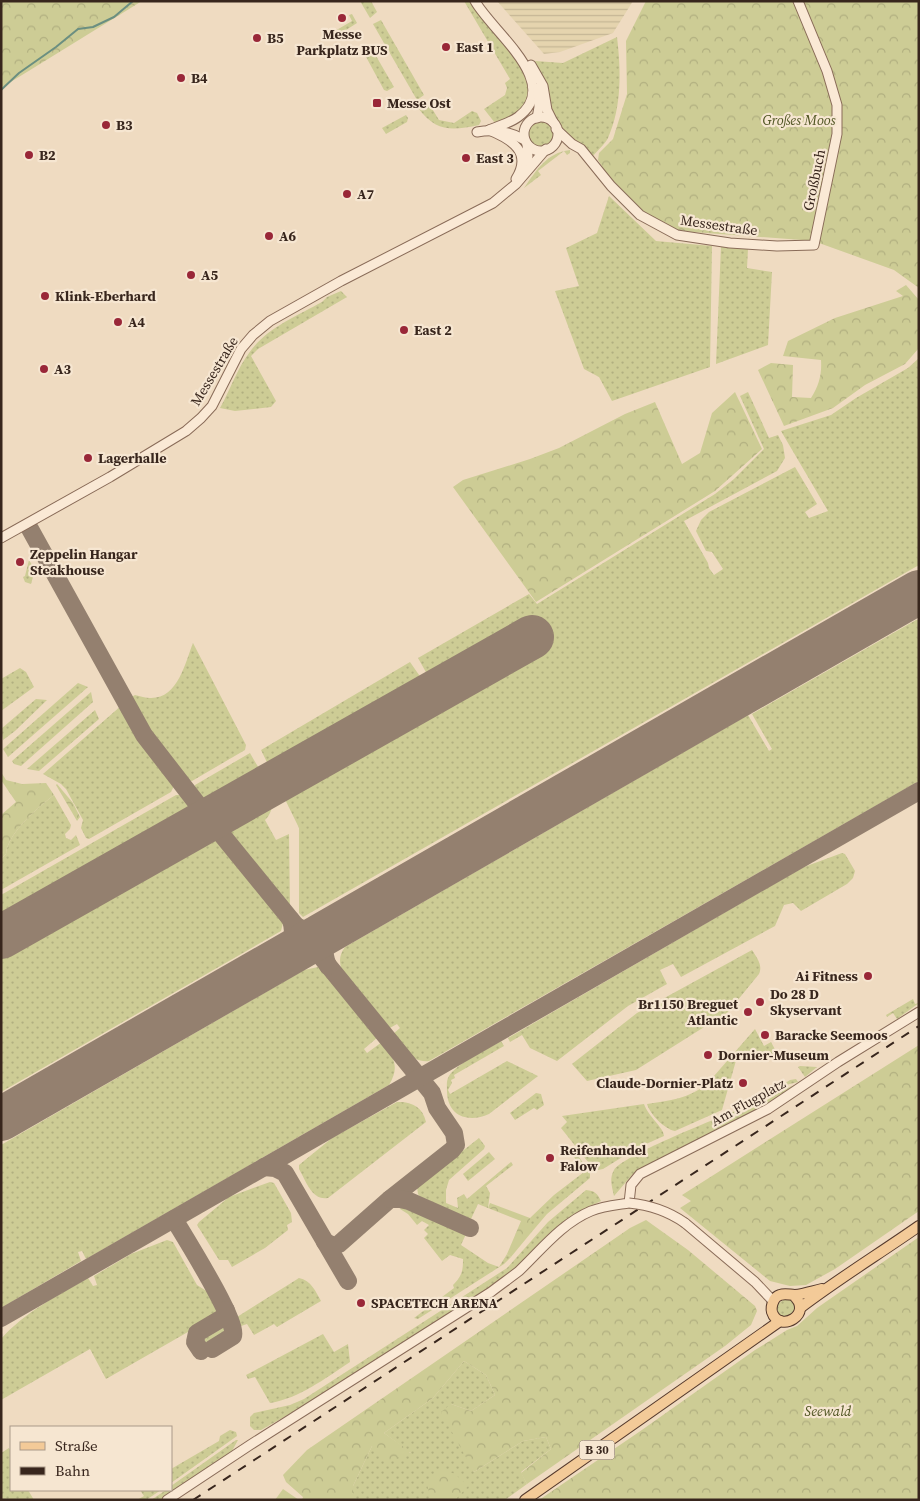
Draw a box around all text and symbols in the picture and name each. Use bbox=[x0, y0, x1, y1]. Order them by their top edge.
marker: Messe Parkplatz BUS bbox=[336, 12, 348, 24]
place label: Messe Parkplatz BUS bbox=[296, 24, 388, 60]
place label: B5 bbox=[267, 28, 284, 48]
marker: B5 bbox=[251, 32, 263, 44]
place label: East 1 bbox=[456, 37, 494, 57]
marker: East 1 bbox=[440, 41, 452, 53]
place label: B4 bbox=[191, 68, 208, 88]
marker: B4 bbox=[175, 72, 187, 84]
place label: Messe Ost bbox=[387, 93, 452, 113]
marker: Messe Ost bbox=[371, 97, 383, 109]
park label: Großes Moos bbox=[762, 110, 837, 130]
place label: B3 bbox=[116, 115, 133, 135]
marker: B3 bbox=[100, 119, 112, 131]
place label: B2 bbox=[39, 145, 56, 165]
street label: Großbuch bbox=[798, 147, 830, 213]
place label: East 3 bbox=[476, 148, 514, 168]
marker: B2 bbox=[23, 149, 35, 161]
marker: East 3 bbox=[460, 152, 472, 164]
place label: A7 bbox=[357, 184, 374, 204]
marker: A7 bbox=[341, 188, 353, 200]
street label: Messestraße bbox=[679, 210, 759, 240]
place label: A6 bbox=[279, 226, 296, 246]
marker: A6 bbox=[263, 230, 275, 242]
place label: A5 bbox=[201, 265, 218, 285]
marker: A5 bbox=[185, 269, 197, 281]
place label: Klink-Eberhard bbox=[55, 286, 157, 306]
marker: Klink-Eberhard bbox=[39, 290, 51, 302]
place label: A4 bbox=[128, 312, 145, 332]
marker: A4 bbox=[112, 316, 124, 328]
place label: East 2 bbox=[414, 320, 452, 340]
marker: East 2 bbox=[398, 324, 410, 336]
street label: Messestraße bbox=[185, 333, 243, 409]
place label: A3 bbox=[54, 359, 71, 379]
marker: A3 bbox=[38, 363, 50, 375]
place label: Lagerhalle bbox=[98, 448, 167, 468]
marker: Lagerhalle bbox=[82, 452, 94, 464]
place label: Zeppelin Hangar Steakhouse bbox=[30, 544, 138, 580]
marker: Zeppelin Hangar Steakhouse bbox=[14, 556, 26, 568]
place label: Ai Fitness bbox=[795, 966, 859, 986]
marker: Ai Fitness bbox=[862, 970, 874, 982]
place label: Do 28 D Skyservant bbox=[770, 984, 843, 1020]
place label: Br1150 Breguet Atlantic bbox=[638, 994, 739, 1030]
marker: Do 28 D Skyservant bbox=[754, 996, 766, 1008]
marker: Br1150 Breguet Atlantic bbox=[742, 1006, 754, 1018]
place label: Baracke Seemoos bbox=[775, 1025, 888, 1045]
marker: Baracke Seemoos bbox=[759, 1029, 771, 1041]
place label: Dornier-Museum bbox=[718, 1045, 829, 1065]
marker: Dornier-Museum bbox=[702, 1049, 714, 1061]
place label: Claude-Dornier-Platz bbox=[596, 1073, 733, 1093]
street label: Am Flugplatz bbox=[707, 1073, 790, 1131]
marker: Claude-Dornier-Platz bbox=[737, 1077, 749, 1089]
place label: Reifenhandel Falow bbox=[560, 1140, 647, 1176]
marker: Reifenhandel Falow bbox=[544, 1152, 556, 1164]
place label: SPACETECH ARENA bbox=[371, 1293, 498, 1313]
marker: SPACETECH ARENA bbox=[355, 1297, 367, 1309]
park label: Seewald bbox=[805, 1401, 852, 1421]
legend bbox=[10, 1426, 172, 1491]
text: Straße bbox=[55, 1435, 98, 1456]
road number: B 30 bbox=[580, 1440, 614, 1460]
text: Bahn bbox=[55, 1460, 90, 1481]

